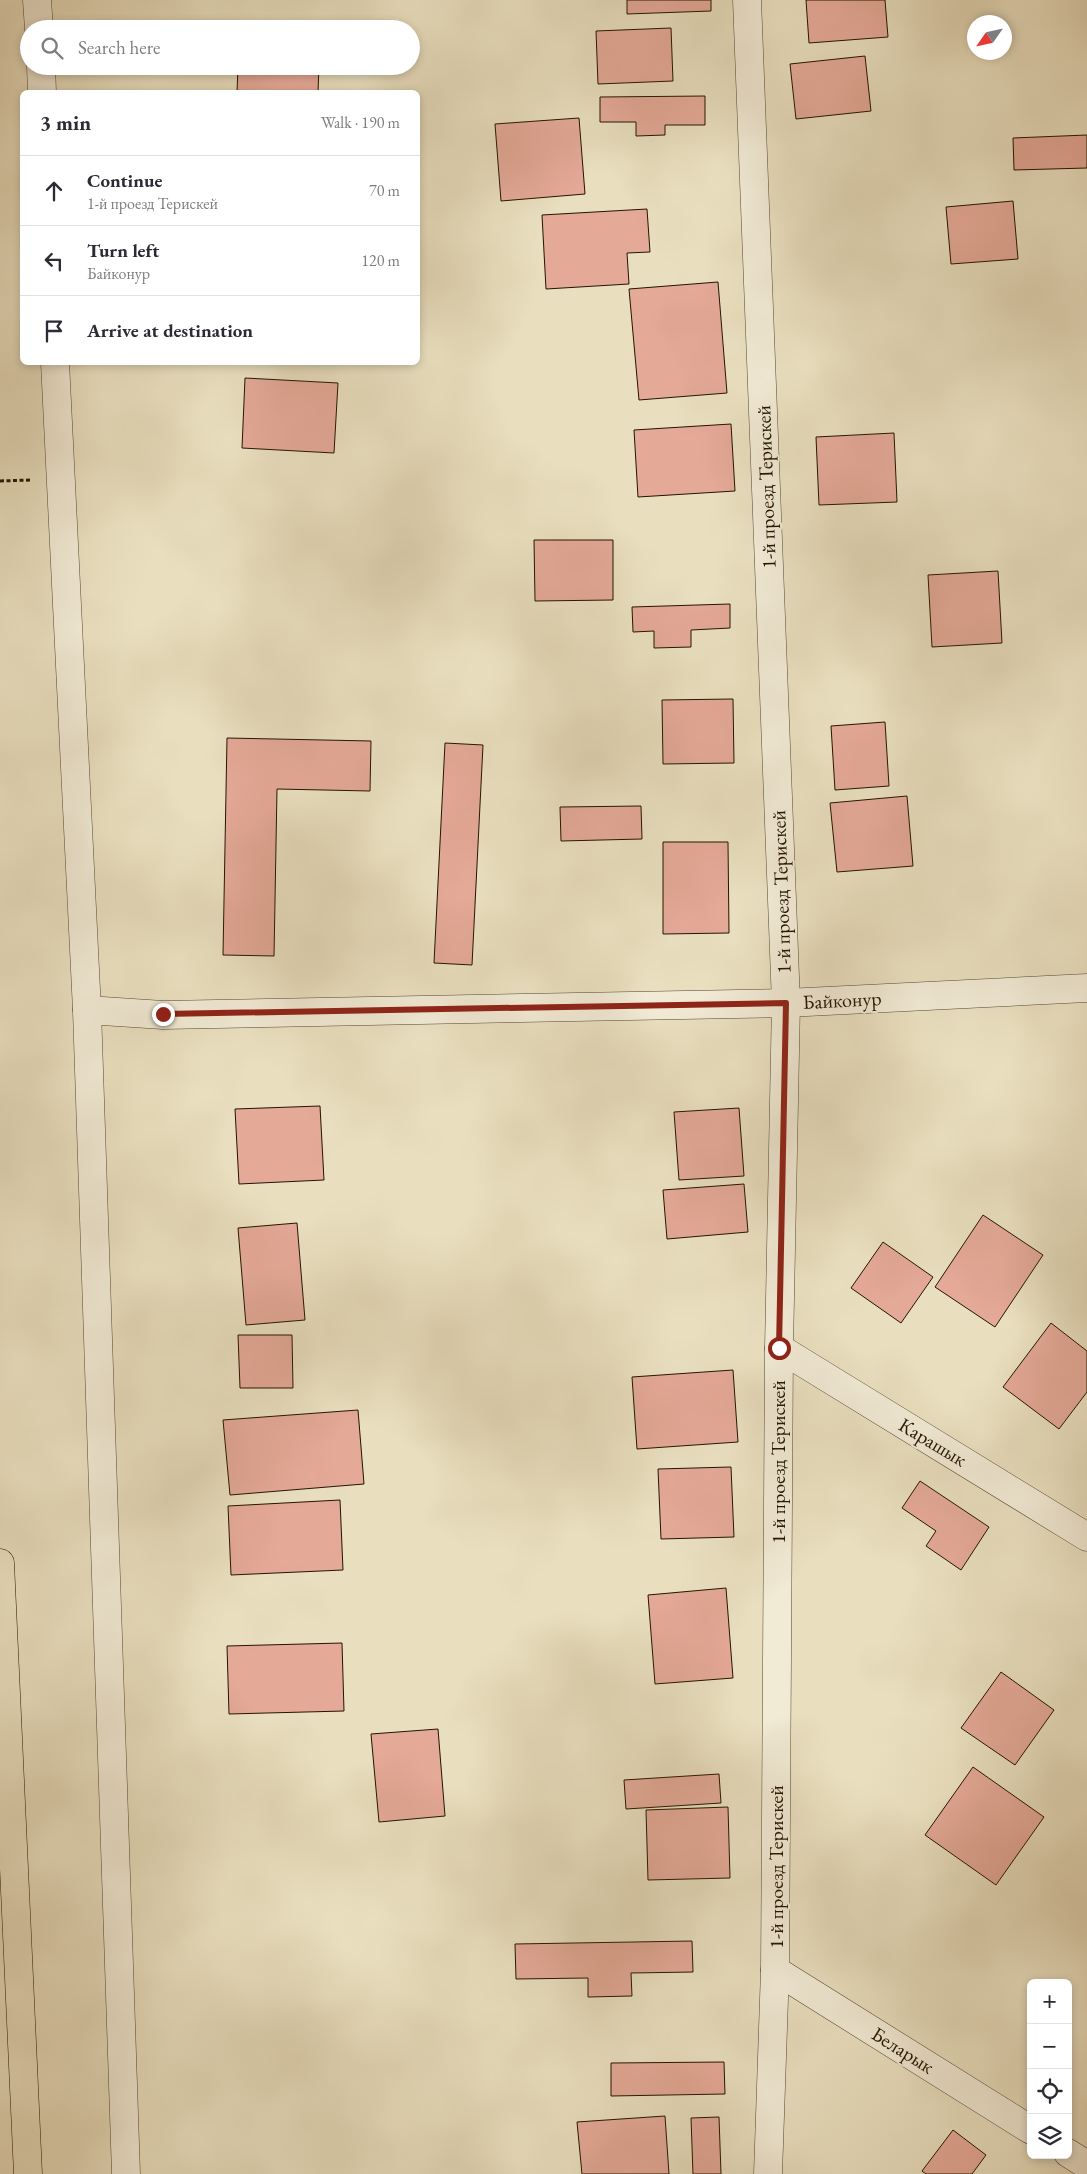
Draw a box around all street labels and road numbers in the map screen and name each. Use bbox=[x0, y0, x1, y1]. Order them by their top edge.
street label: 1-й проезд Терискей bbox=[750, 404, 782, 569]
street label: 1-й проезд Терискей bbox=[765, 809, 797, 974]
street label: Байконур bbox=[802, 985, 882, 1015]
street label: 1-й проезд Терискей bbox=[765, 1380, 791, 1544]
street label: Карашык bbox=[894, 1412, 972, 1473]
street label: 1-й проезд Терискей bbox=[763, 1785, 789, 1949]
street label: Беларык bbox=[867, 2021, 940, 2080]

